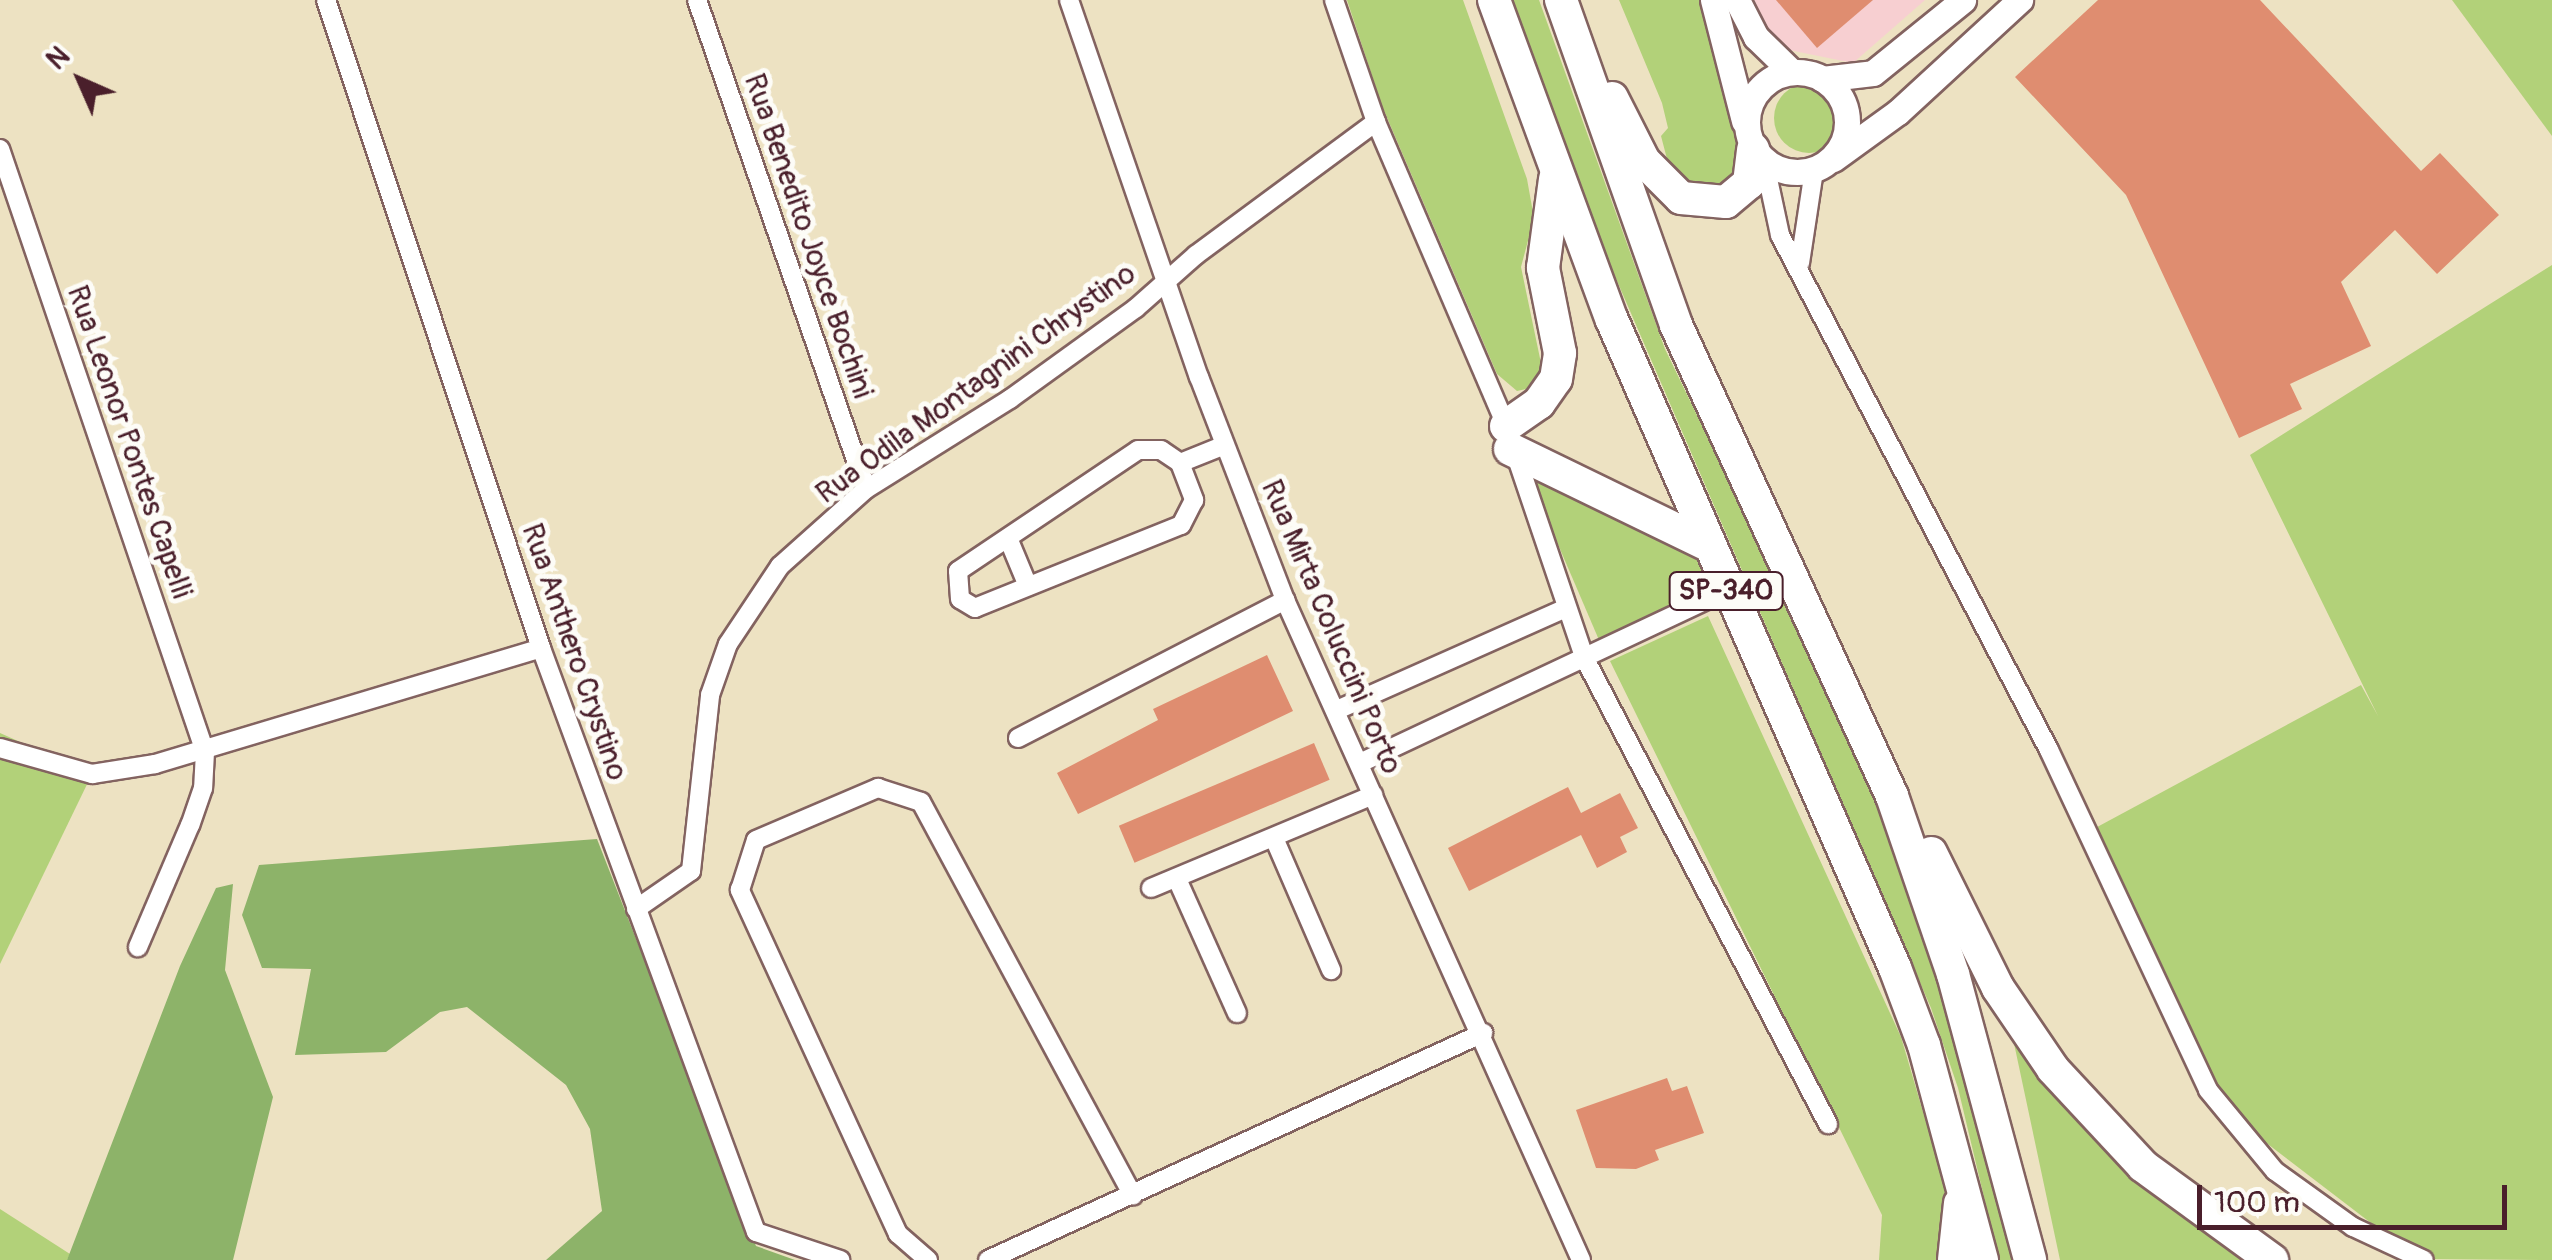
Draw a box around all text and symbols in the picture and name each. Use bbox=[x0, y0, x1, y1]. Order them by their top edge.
north arrow bbox=[30, 30, 130, 130]
text: N bbox=[39, 39, 78, 78]
street label: Rua Benedito Joyce Bochini bbox=[736, 69, 880, 403]
street label: Rua Odila Montagnini Chrystino bbox=[809, 256, 1143, 512]
street label: Rua Leonor Pontes Capelli bbox=[59, 281, 199, 603]
street label: Rua Mirta Coluccini Porto bbox=[1253, 475, 1409, 779]
street label: Rua Anthero Crystino bbox=[513, 519, 635, 785]
road number: SP-340 bbox=[1668, 568, 1784, 614]
scale bar bbox=[2202, 1165, 2512, 1227]
text: 100 m bbox=[2214, 1184, 2300, 1221]

